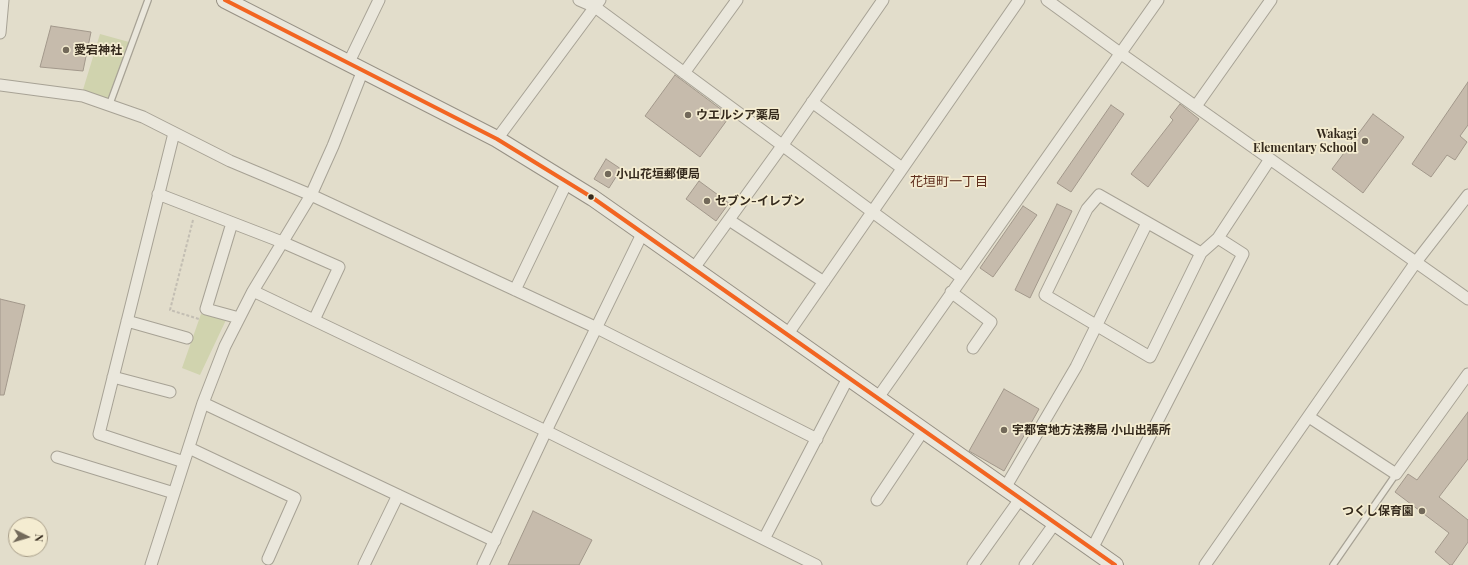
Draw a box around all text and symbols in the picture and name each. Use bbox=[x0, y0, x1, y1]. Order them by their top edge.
place label: 愛宕神社 bbox=[74, 43, 122, 57]
marker: 愛宕神社 bbox=[61, 45, 71, 55]
place label: ウエルシア薬局 bbox=[696, 108, 780, 122]
marker: ウエルシア薬局 bbox=[683, 110, 693, 120]
place label: Wakagi Elementary School bbox=[1253, 127, 1357, 155]
marker: Wakagi Elementary School bbox=[1360, 136, 1370, 146]
place label: 小山花垣郵便局 bbox=[616, 167, 700, 181]
marker: 小山花垣郵便局 bbox=[603, 169, 613, 179]
district label: 花垣町一丁目 bbox=[910, 174, 988, 190]
unlabelled marker bbox=[586, 192, 596, 202]
place label: セブン-イレブン bbox=[715, 194, 805, 208]
marker: セブン-イレブン bbox=[702, 196, 712, 206]
place label: 宇都宮地方法務局 小山出張所 bbox=[1012, 423, 1171, 437]
marker: 宇都宮地方法務局 小山出張所 bbox=[999, 425, 1009, 435]
place label: つくし保育園 bbox=[1342, 504, 1414, 518]
marker: つくし保育園 bbox=[1417, 506, 1427, 516]
north arrow bbox=[8, 517, 48, 557]
text: N bbox=[32, 533, 47, 543]

